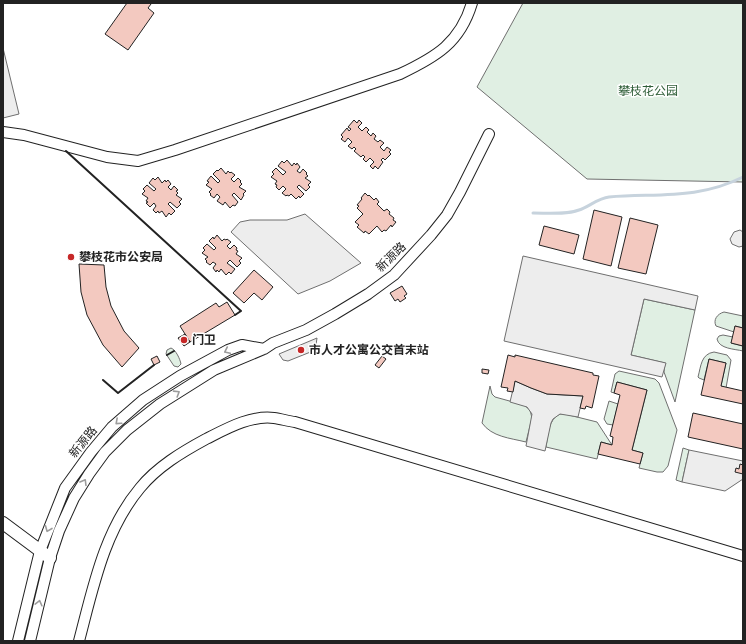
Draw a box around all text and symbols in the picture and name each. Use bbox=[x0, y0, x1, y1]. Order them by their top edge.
park label: 攀枝花公园 bbox=[618, 84, 678, 98]
street label: 新源路 bbox=[373, 239, 409, 275]
place label: 攀枝花市公安局 bbox=[79, 250, 163, 264]
marker: 攀枝花市公安局 bbox=[66, 252, 76, 262]
place label: 门卫 bbox=[192, 333, 216, 347]
marker: 门卫 bbox=[179, 335, 189, 345]
place label: 市人才公寓公交首末站 bbox=[309, 343, 429, 357]
marker: 市人才公寓公交首末站 bbox=[296, 345, 306, 355]
one-way arrow bbox=[224, 346, 231, 354]
one-way arrow bbox=[173, 390, 180, 398]
one-way arrow bbox=[116, 417, 123, 424]
street label: 新源路 bbox=[66, 424, 100, 460]
one-way arrow bbox=[79, 479, 87, 486]
one-way arrow bbox=[45, 526, 53, 533]
one-way arrow bbox=[35, 600, 43, 606]

